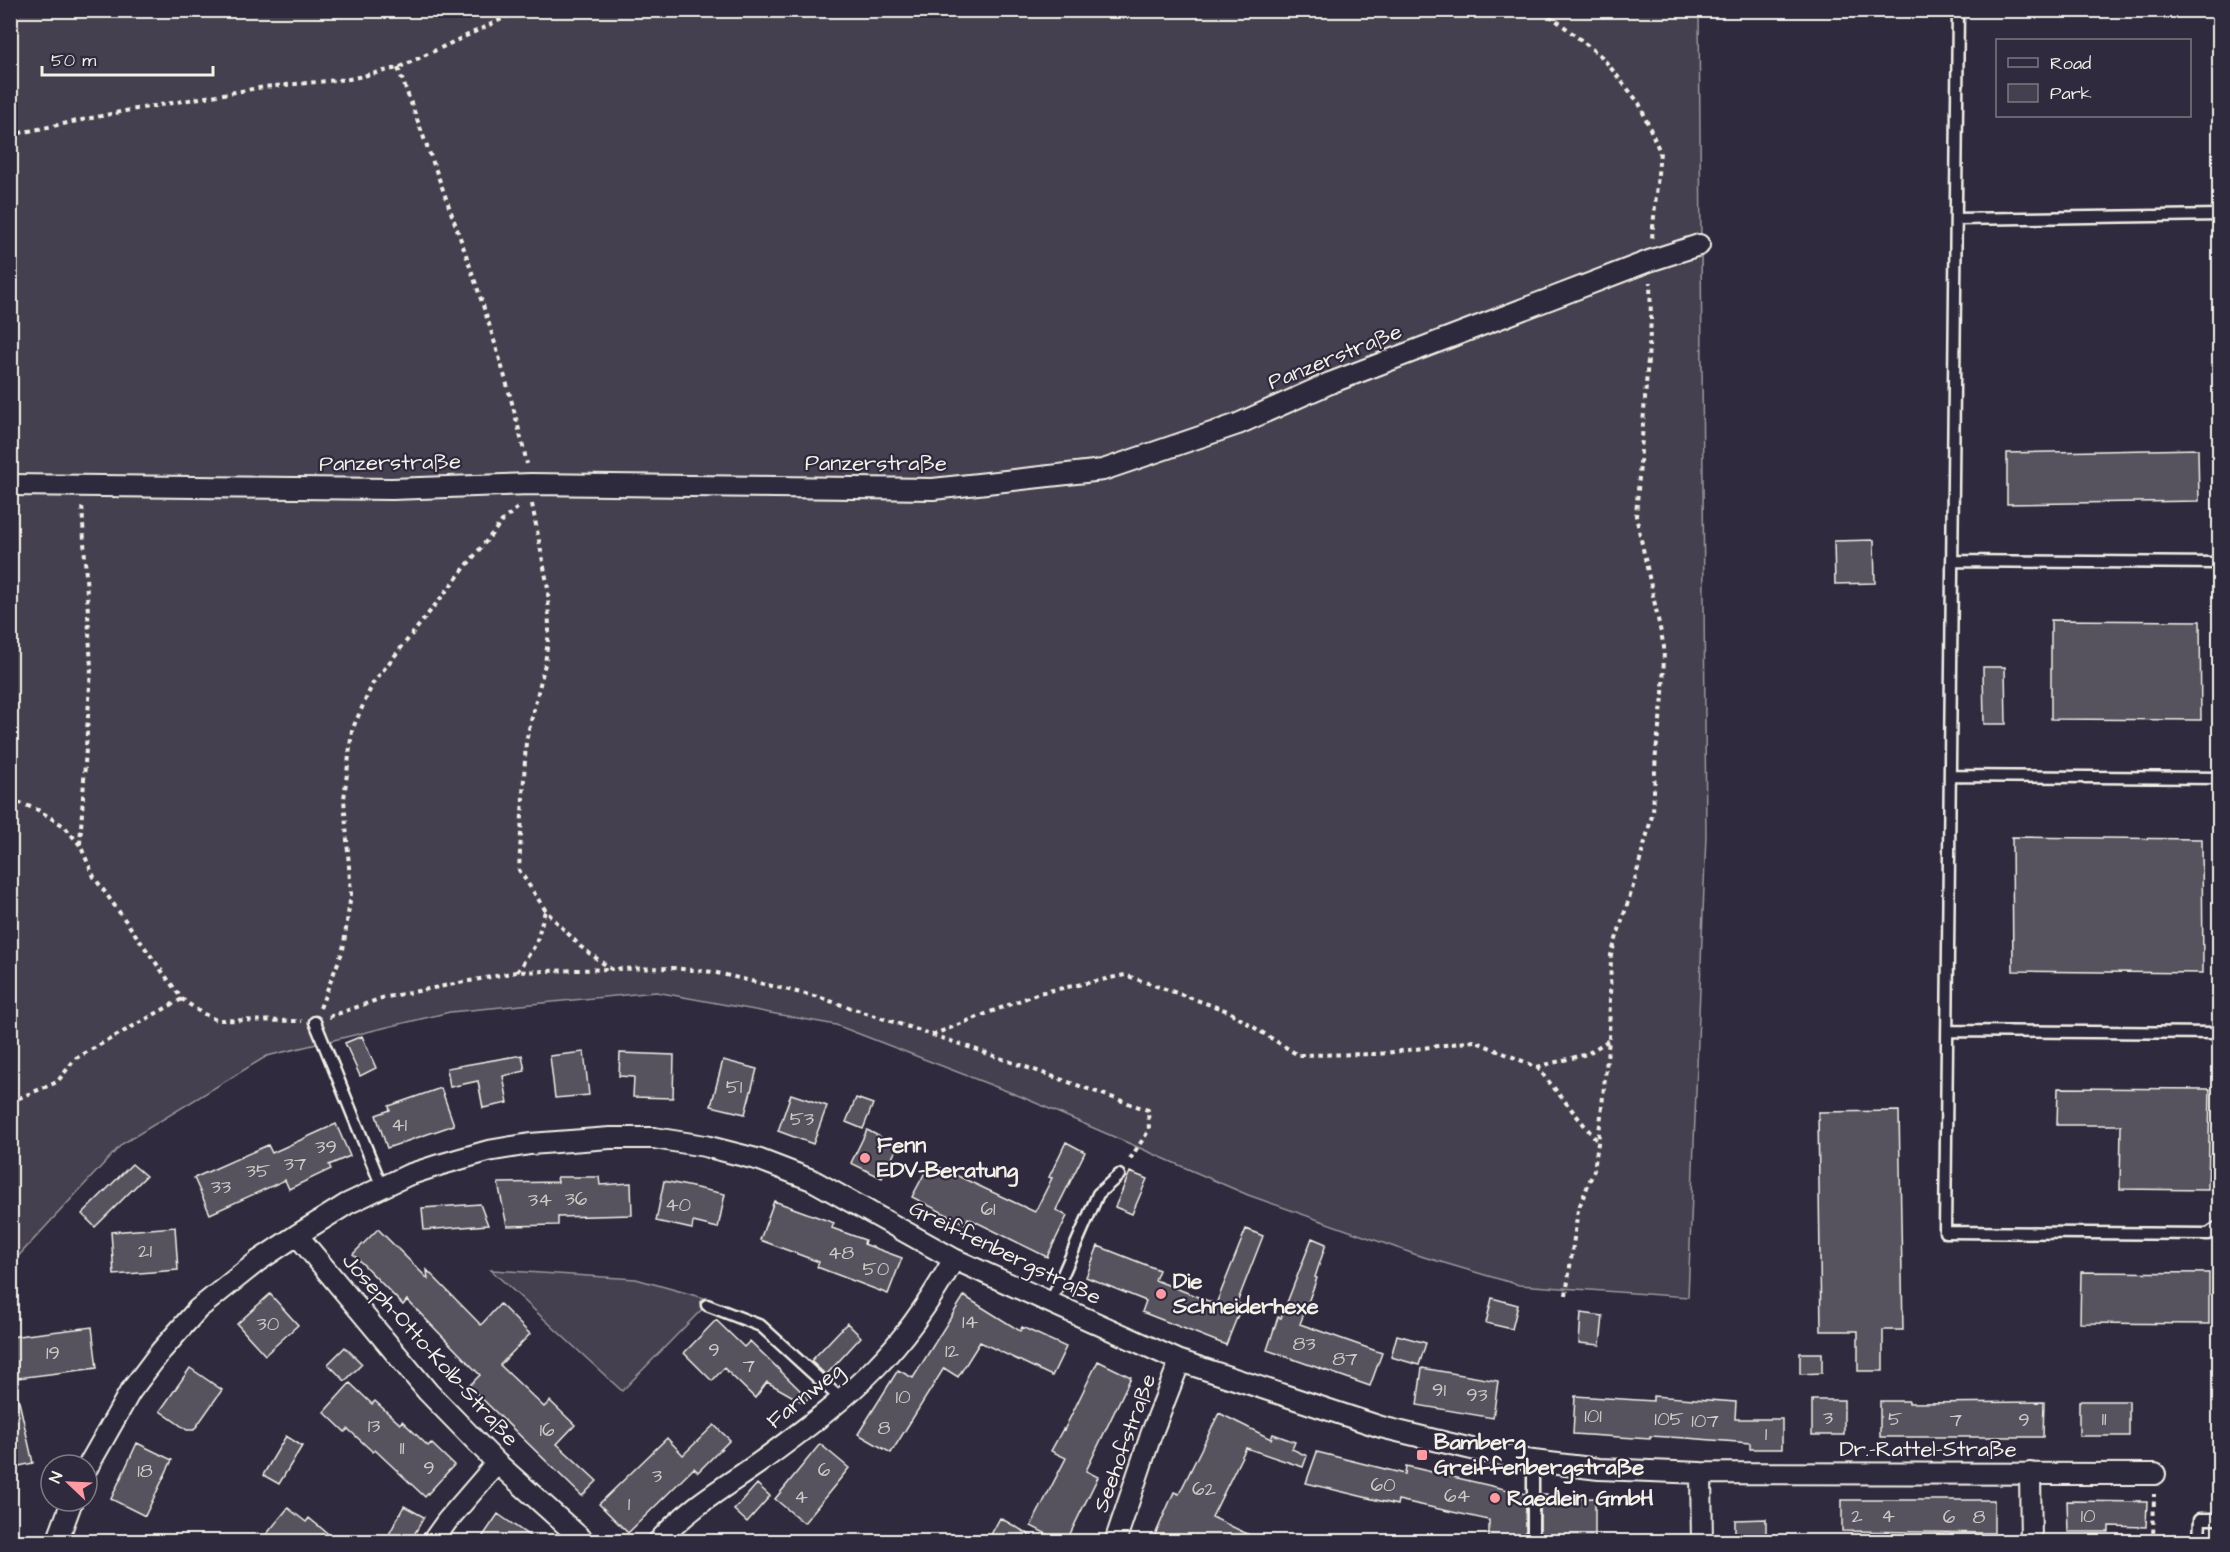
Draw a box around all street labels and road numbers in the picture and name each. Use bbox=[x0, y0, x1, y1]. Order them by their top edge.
street label: Panzerstraße bbox=[1263, 316, 1407, 398]
street label: Panzerstraße bbox=[319, 446, 461, 480]
street label: Panzerstraße bbox=[805, 448, 947, 479]
street label: Greiffenbergstraße bbox=[903, 1193, 1106, 1314]
street label: Joseph-Otto-Kolb-Straße bbox=[335, 1246, 526, 1454]
street label: Farnweg bbox=[760, 1355, 851, 1437]
street label: Seehofstraße bbox=[1086, 1369, 1164, 1516]
street label: Dr.-Rattel-Straße bbox=[1839, 1434, 2017, 1465]

